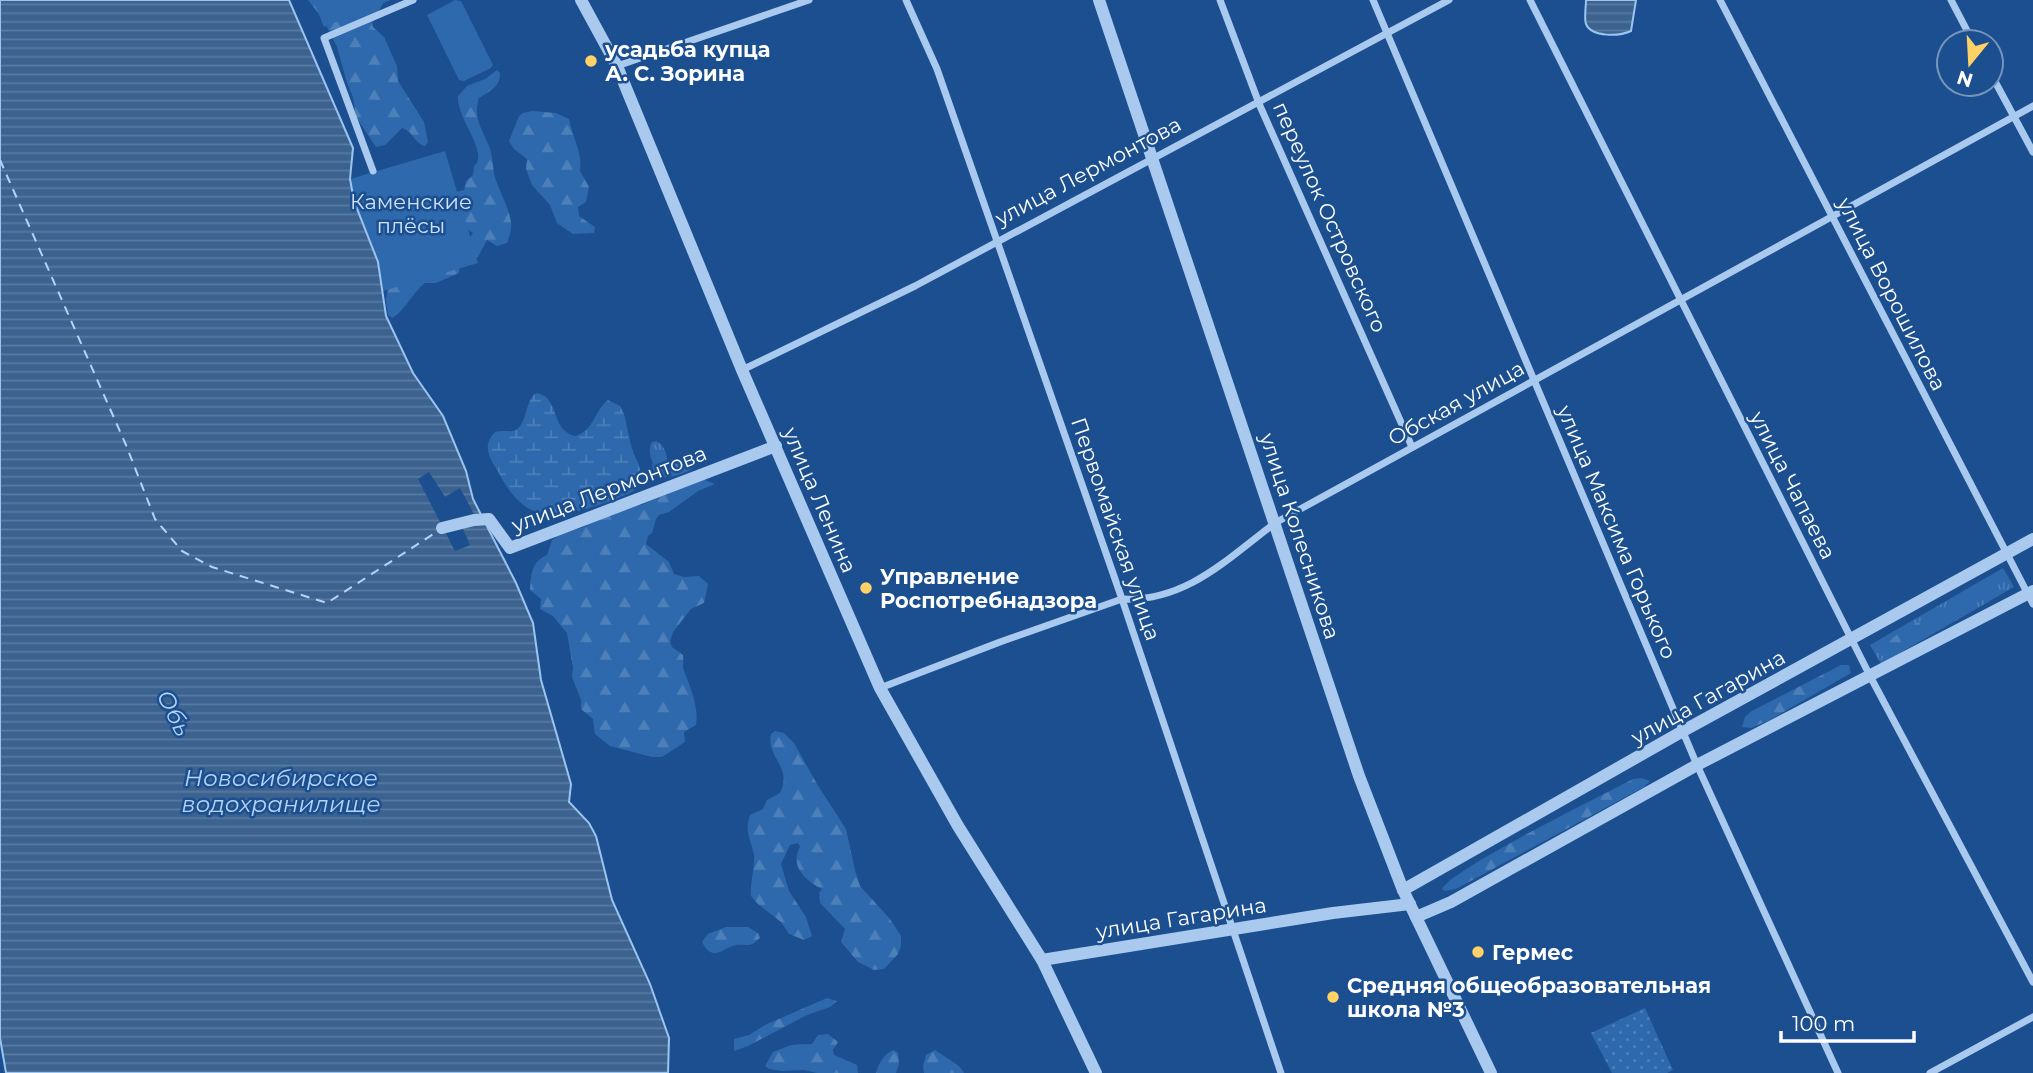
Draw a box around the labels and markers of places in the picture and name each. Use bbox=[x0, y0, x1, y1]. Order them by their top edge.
place label: усадьба купца А. С. Зорина bbox=[604, 37, 771, 86]
marker: усадьба купца А. С. Зорина bbox=[583, 53, 599, 69]
place label: Управление Роспотребнадзора bbox=[880, 564, 1097, 613]
marker: Управление Роспотребнадзора bbox=[858, 580, 874, 596]
place label: Гермес bbox=[1492, 940, 1574, 965]
marker: Гермес bbox=[1470, 944, 1486, 960]
place label: Средняя общеобразовательная школа №3 bbox=[1347, 973, 1711, 1022]
marker: Средняя общеобразовательная школа №3 bbox=[1325, 989, 1341, 1005]

